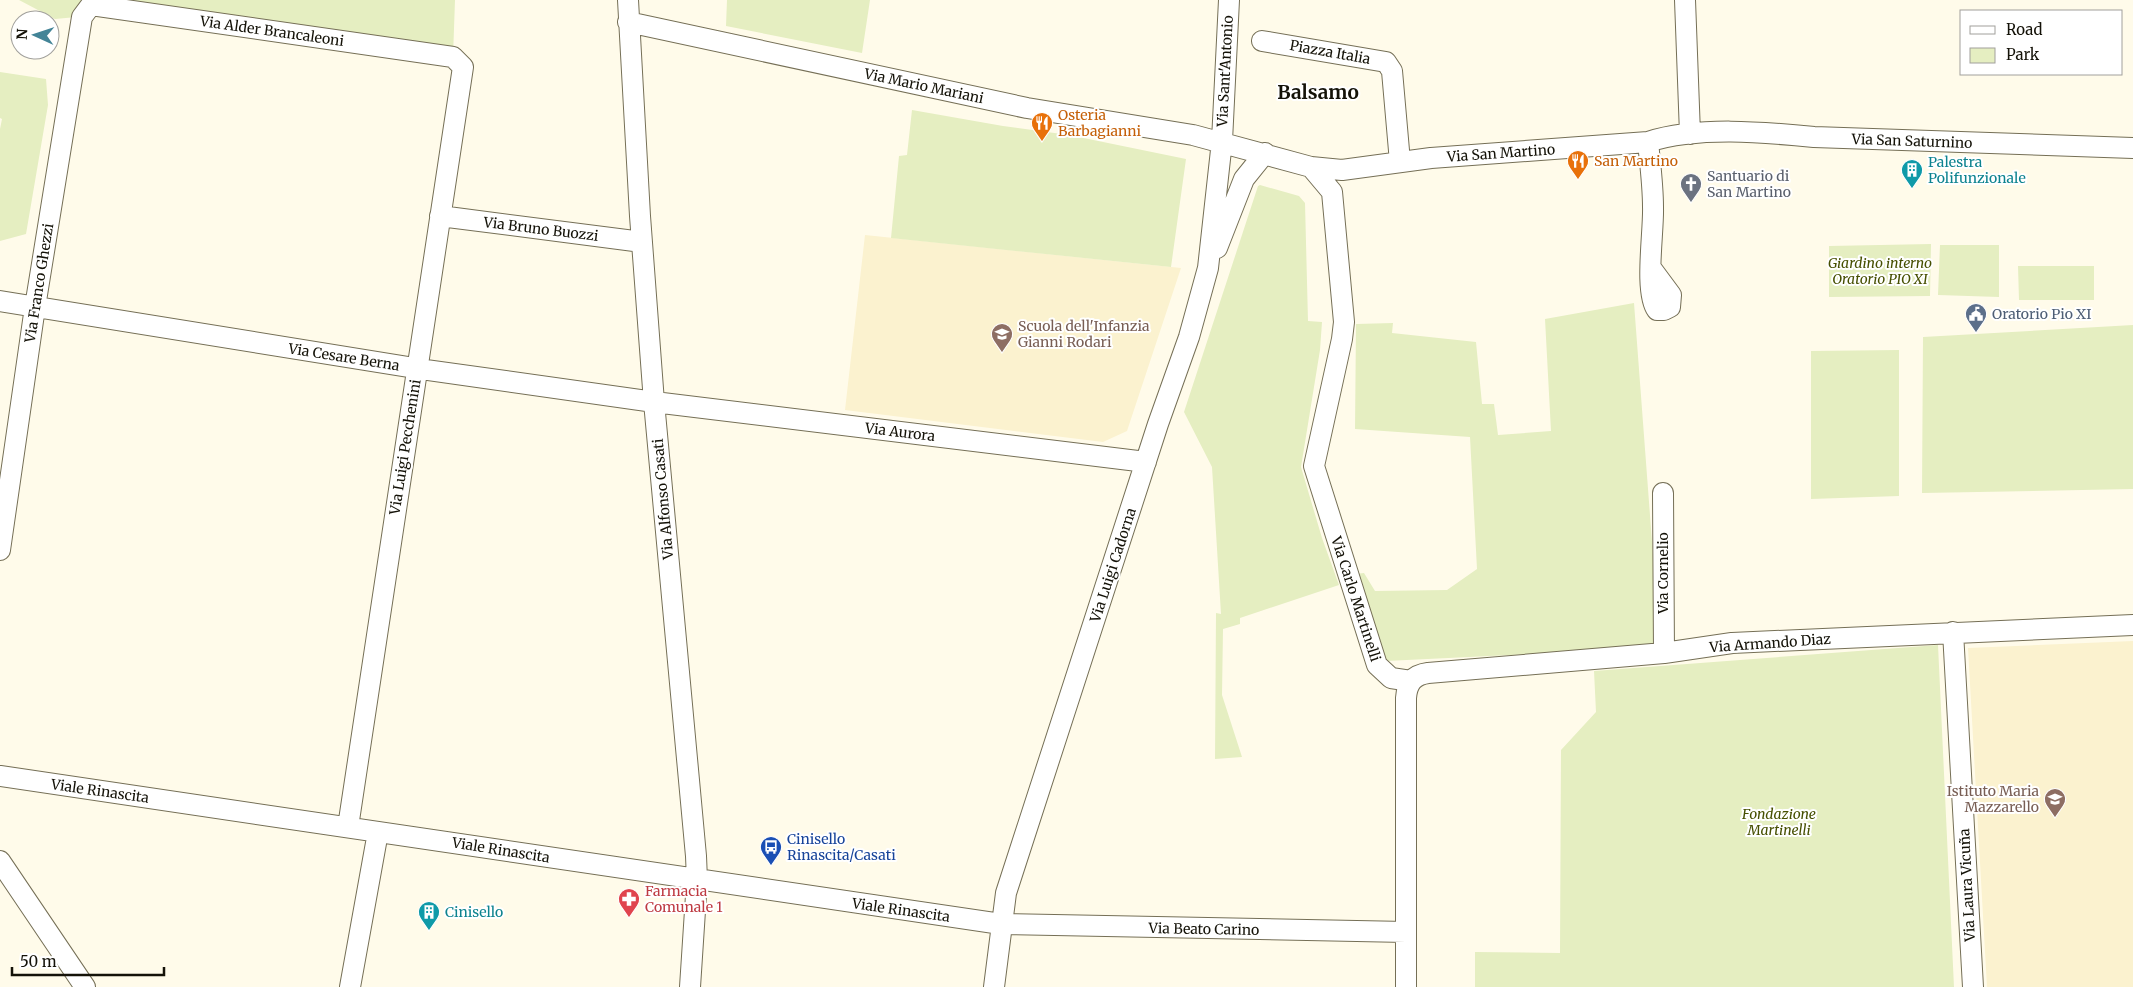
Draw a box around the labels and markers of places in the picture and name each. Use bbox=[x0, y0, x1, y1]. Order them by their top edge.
place label: Osteria Barbagianni bbox=[1058, 106, 1142, 140]
restaurant icon: Osteria Barbagianni bbox=[1030, 111, 1054, 142]
restaurant icon: San Martino bbox=[1566, 149, 1590, 180]
place label: San Martino bbox=[1594, 152, 1678, 170]
place label: Palestra Polifunzionale bbox=[1928, 153, 2026, 187]
building icon: Palestra Polifunzionale bbox=[1900, 158, 1924, 189]
place label: Santuario di San Martino bbox=[1707, 167, 1791, 201]
church icon: Santuario di San Martino bbox=[1679, 172, 1703, 203]
public building icon: Oratorio Pio XI bbox=[1964, 302, 1988, 333]
place label: Oratorio Pio XI bbox=[1992, 305, 2092, 323]
place label: Scuola dell'Infanzia Gianni Rodari bbox=[1018, 317, 1150, 351]
school or university icon: Scuola dell'Infanzia Gianni Rodari bbox=[990, 322, 1014, 353]
place label: Istituto Maria Mazzarello bbox=[1947, 782, 2039, 816]
school or university icon: Istituto Maria Mazzarello bbox=[2043, 787, 2067, 818]
place label: Cinisello Rinascita/Casati bbox=[787, 830, 896, 864]
bus stop icon: Cinisello Rinascita/Casati bbox=[759, 835, 783, 866]
place label: Farmacia Comunale 1 bbox=[645, 882, 723, 916]
pharmacy icon: Farmacia Comunale 1 bbox=[617, 887, 641, 918]
building icon: Cinisello bbox=[417, 900, 441, 931]
place label: Cinisello bbox=[445, 903, 503, 921]

